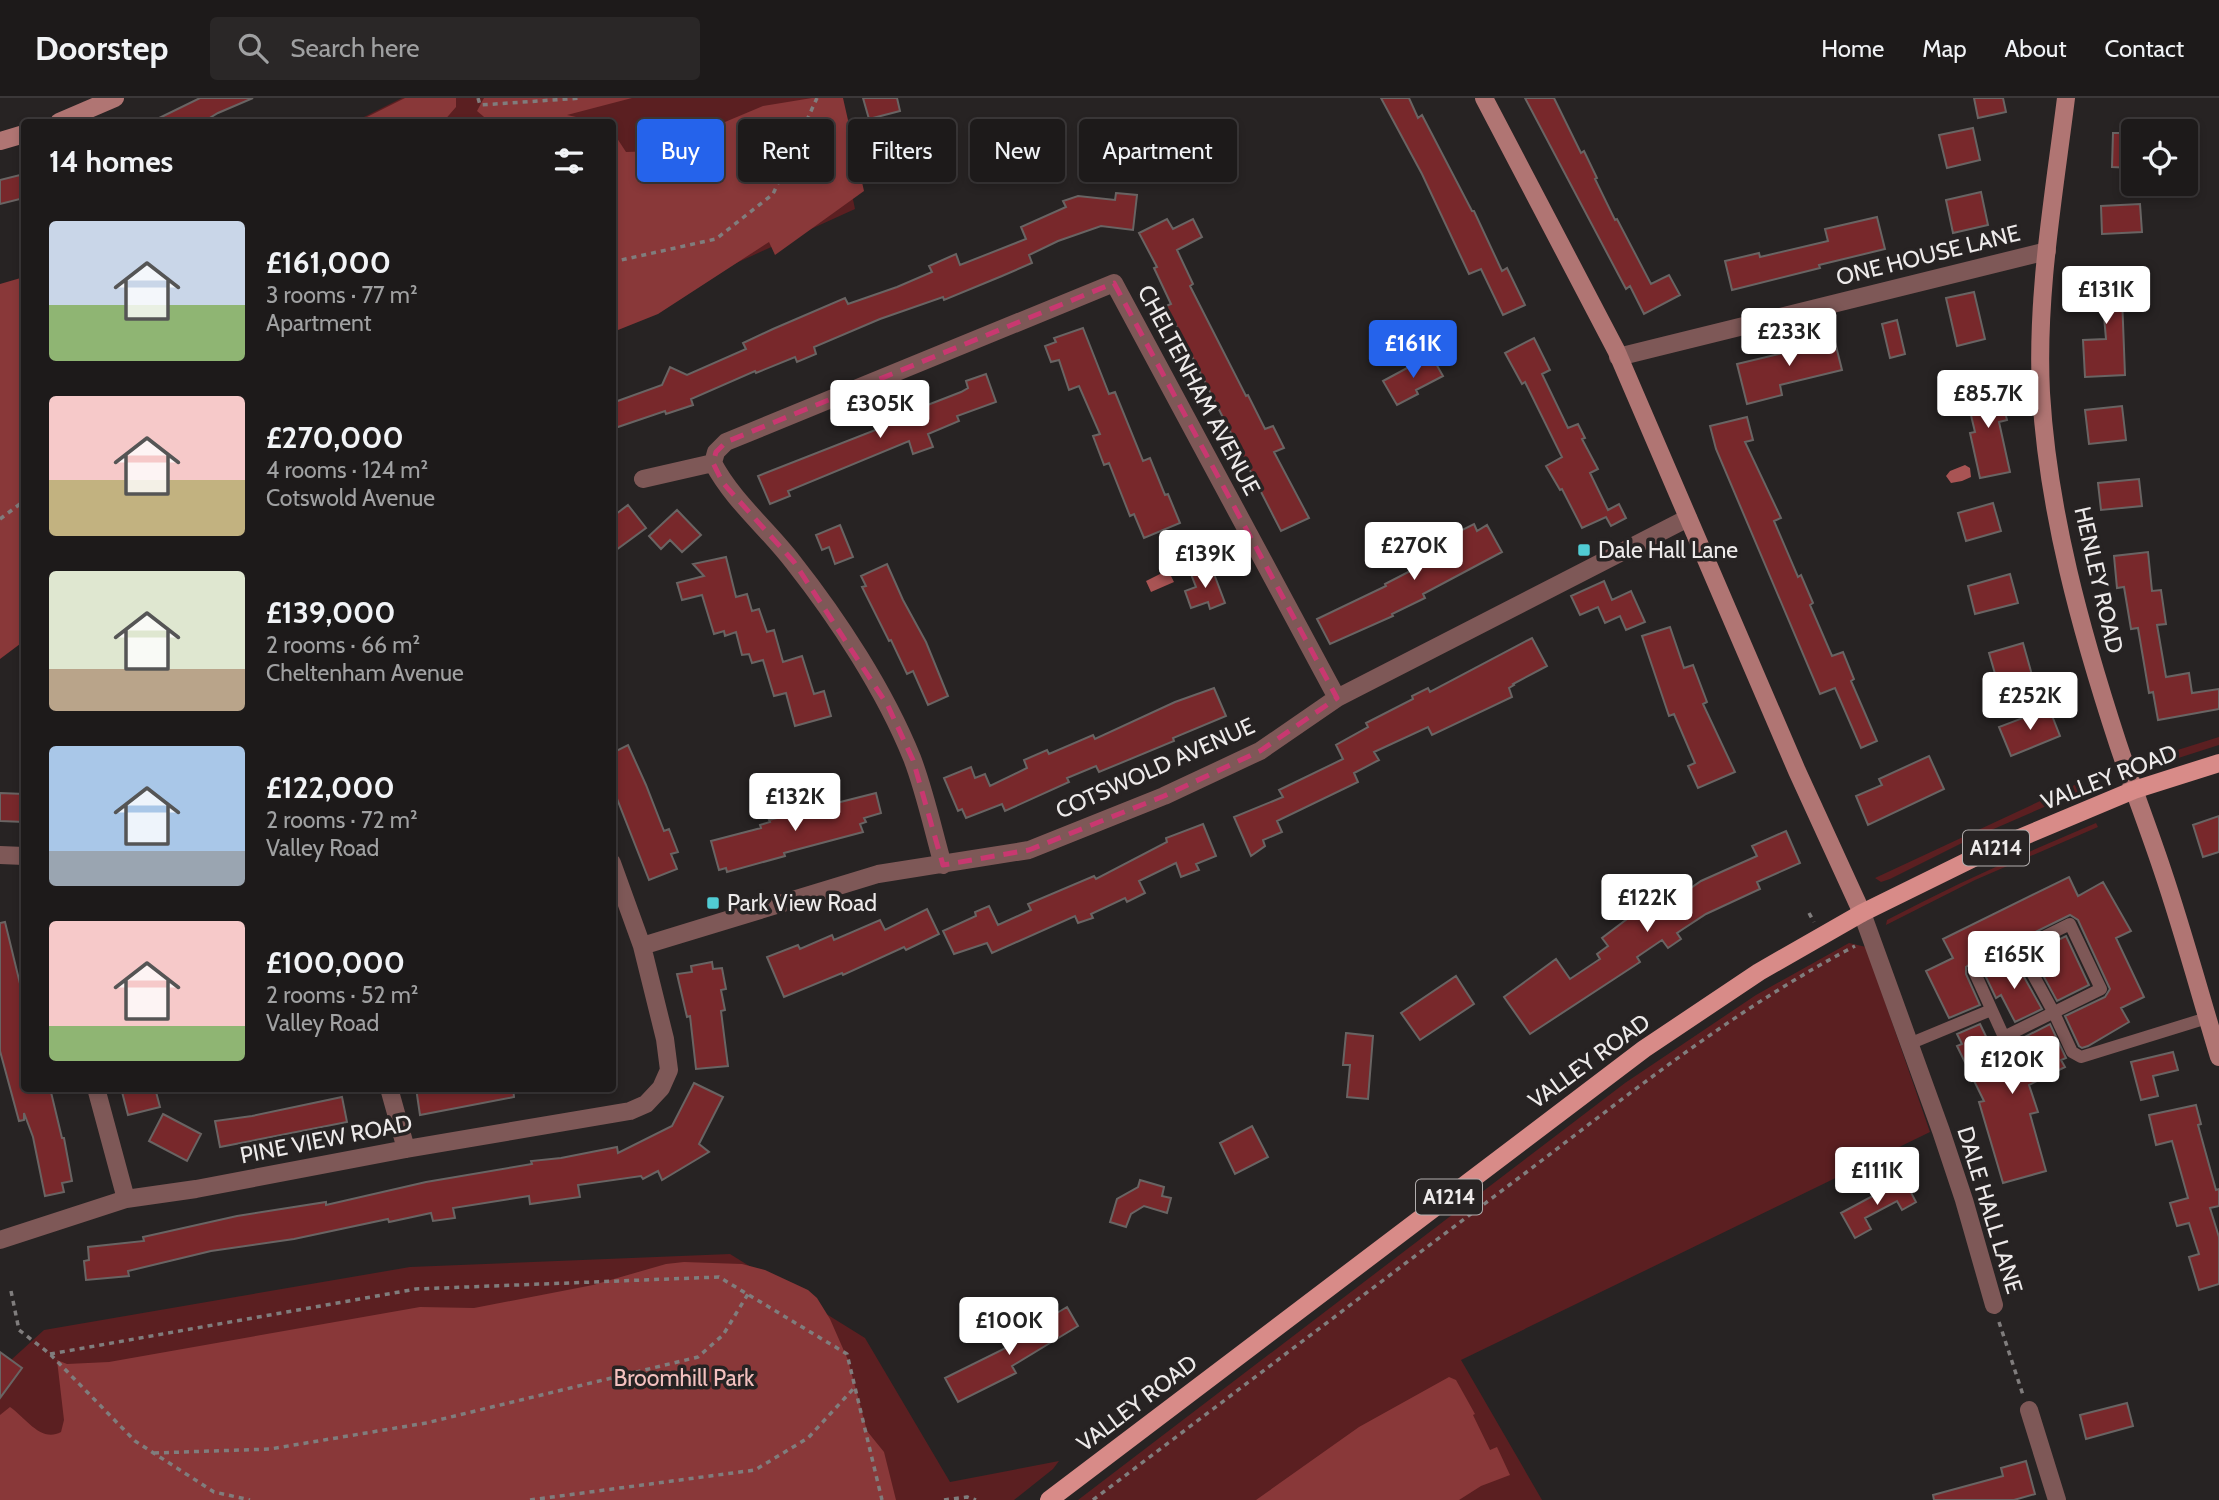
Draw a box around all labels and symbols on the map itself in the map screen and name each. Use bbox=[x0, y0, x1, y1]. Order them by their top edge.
street label: ONE HOUSE LANE bbox=[1833, 219, 2023, 291]
pin: £131K bbox=[2057, 266, 2155, 326]
street label: CHELTENHAM AVENUE bbox=[1132, 280, 1266, 500]
pin: £233K bbox=[1740, 308, 1838, 368]
pin: £161K bbox=[1364, 320, 1462, 380]
pin: £85.7K bbox=[1931, 370, 2045, 430]
pin: £305K bbox=[831, 380, 929, 440]
street label: HENLEY ROAD bbox=[2069, 504, 2129, 656]
pin: £270K bbox=[1365, 522, 1463, 582]
pin: £139K bbox=[1156, 531, 1254, 590]
place label: Dale Hall Lane bbox=[1598, 536, 1738, 564]
marker: Dale Hall Lane bbox=[1576, 542, 1592, 558]
pin: £252K bbox=[1981, 672, 2079, 732]
street label: COTSWOLD AVENUE bbox=[1051, 712, 1259, 824]
street label: VALLEY ROAD bbox=[2037, 738, 2181, 816]
pin: £132K bbox=[746, 774, 844, 833]
road number: A1214 bbox=[1963, 830, 2029, 866]
pin: £122K bbox=[1598, 874, 1696, 934]
place label: Park View Road bbox=[727, 889, 877, 917]
marker: Park View Road bbox=[705, 895, 721, 911]
pin: £165K bbox=[1965, 932, 2063, 991]
street label: VALLEY ROAD bbox=[1523, 1008, 1655, 1114]
pin: £120K bbox=[1963, 1037, 2061, 1096]
street label: PINE VIEW ROAD bbox=[237, 1109, 415, 1169]
street label: DALE HALL LANE bbox=[1951, 1123, 2029, 1297]
pin: £111K bbox=[1828, 1148, 1926, 1207]
road number: A1214 bbox=[1416, 1180, 1482, 1214]
pin: £100K bbox=[960, 1298, 1058, 1357]
street label: VALLEY ROAD bbox=[1071, 1349, 1203, 1457]
park label: Broomhill Park bbox=[614, 1364, 755, 1392]

